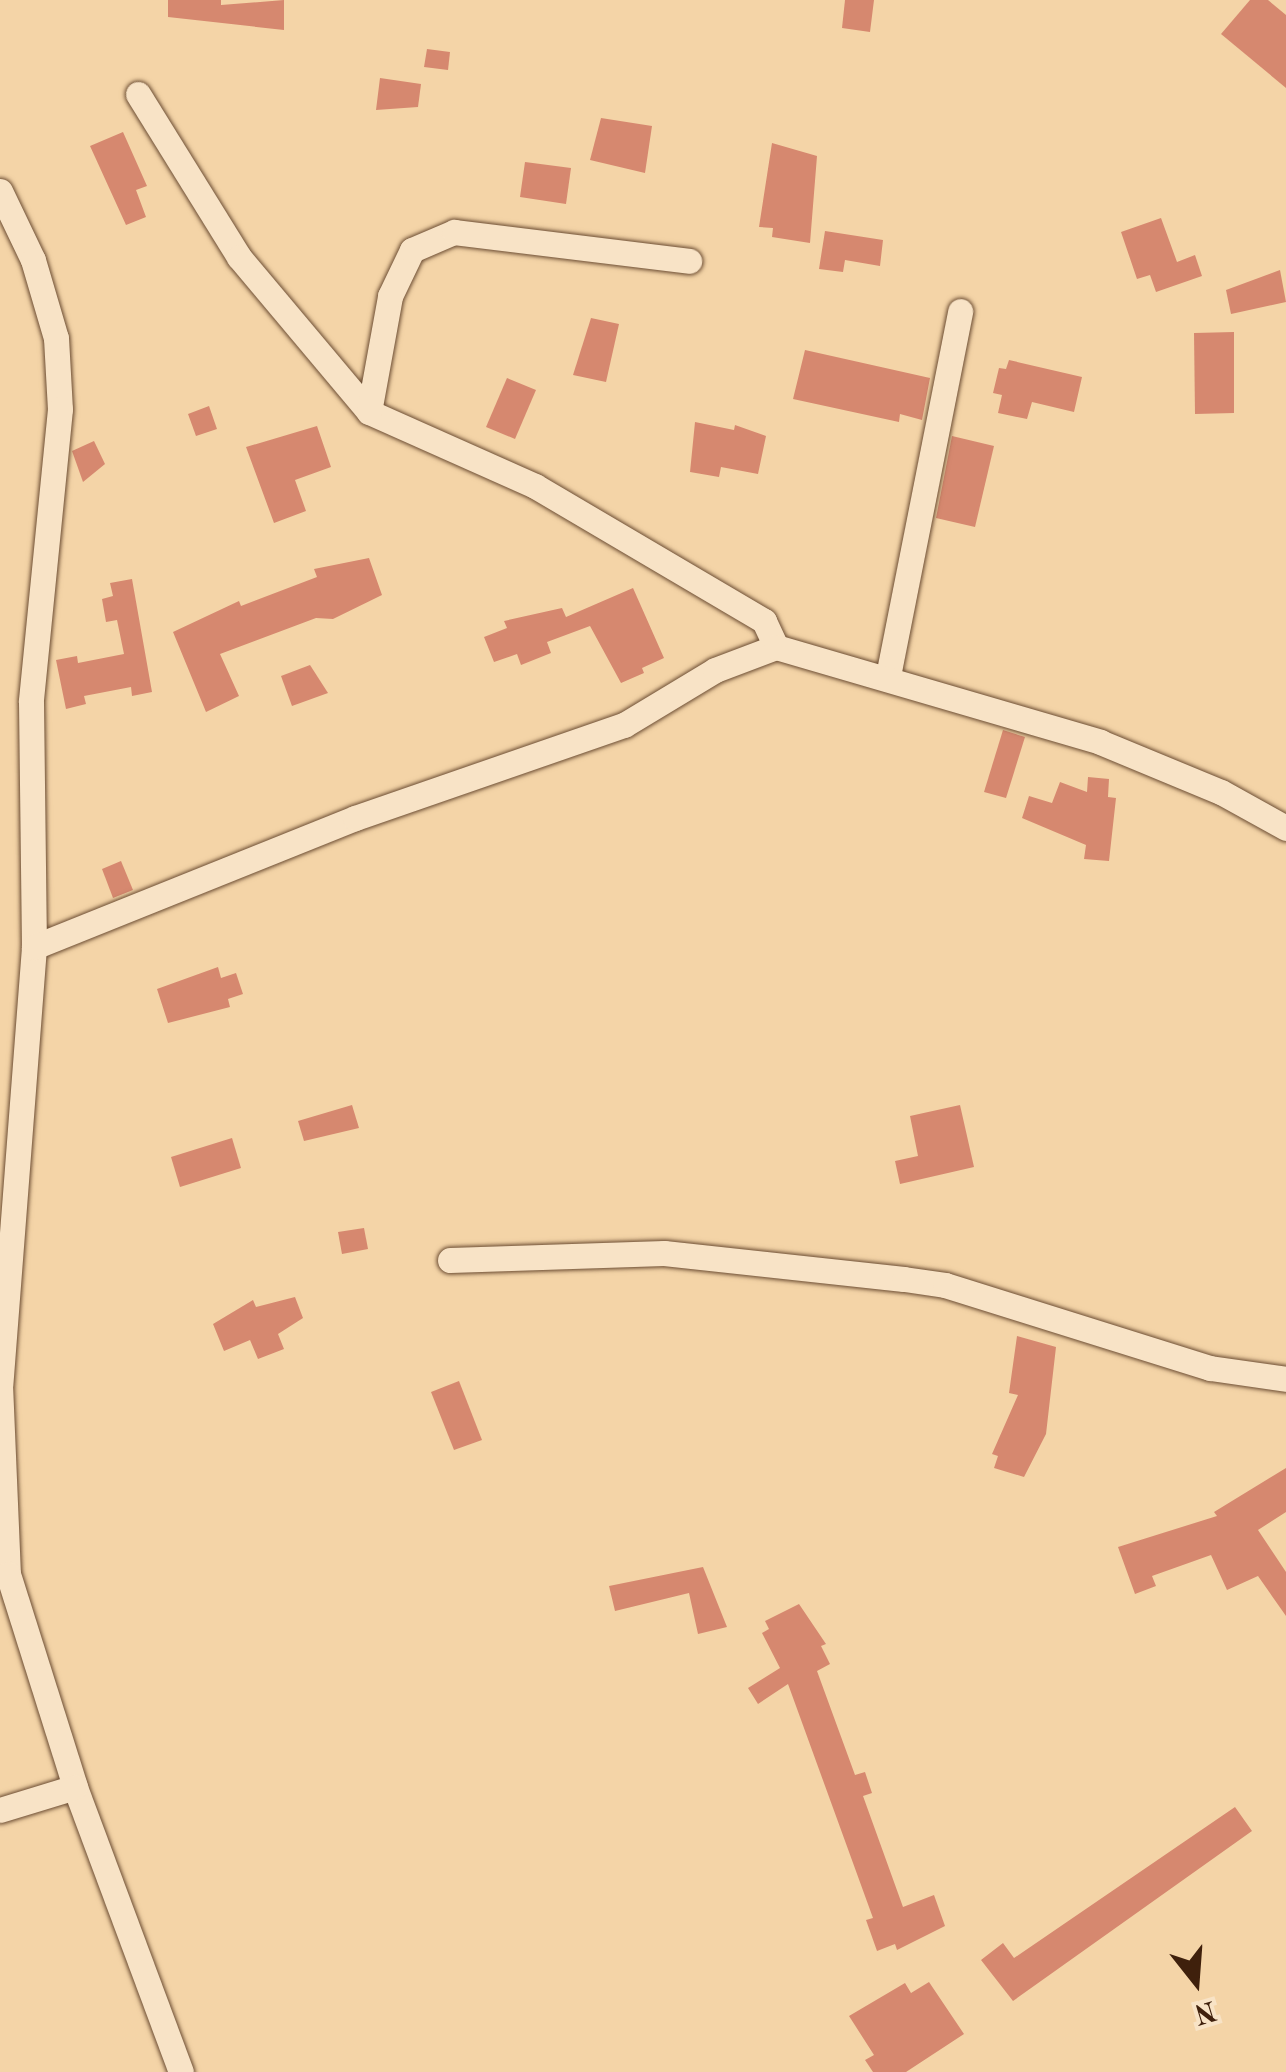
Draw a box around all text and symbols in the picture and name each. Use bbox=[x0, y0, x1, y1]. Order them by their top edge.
north arrow bbox=[1146, 1932, 1246, 2032]
text: N bbox=[1190, 1994, 1219, 2027]

